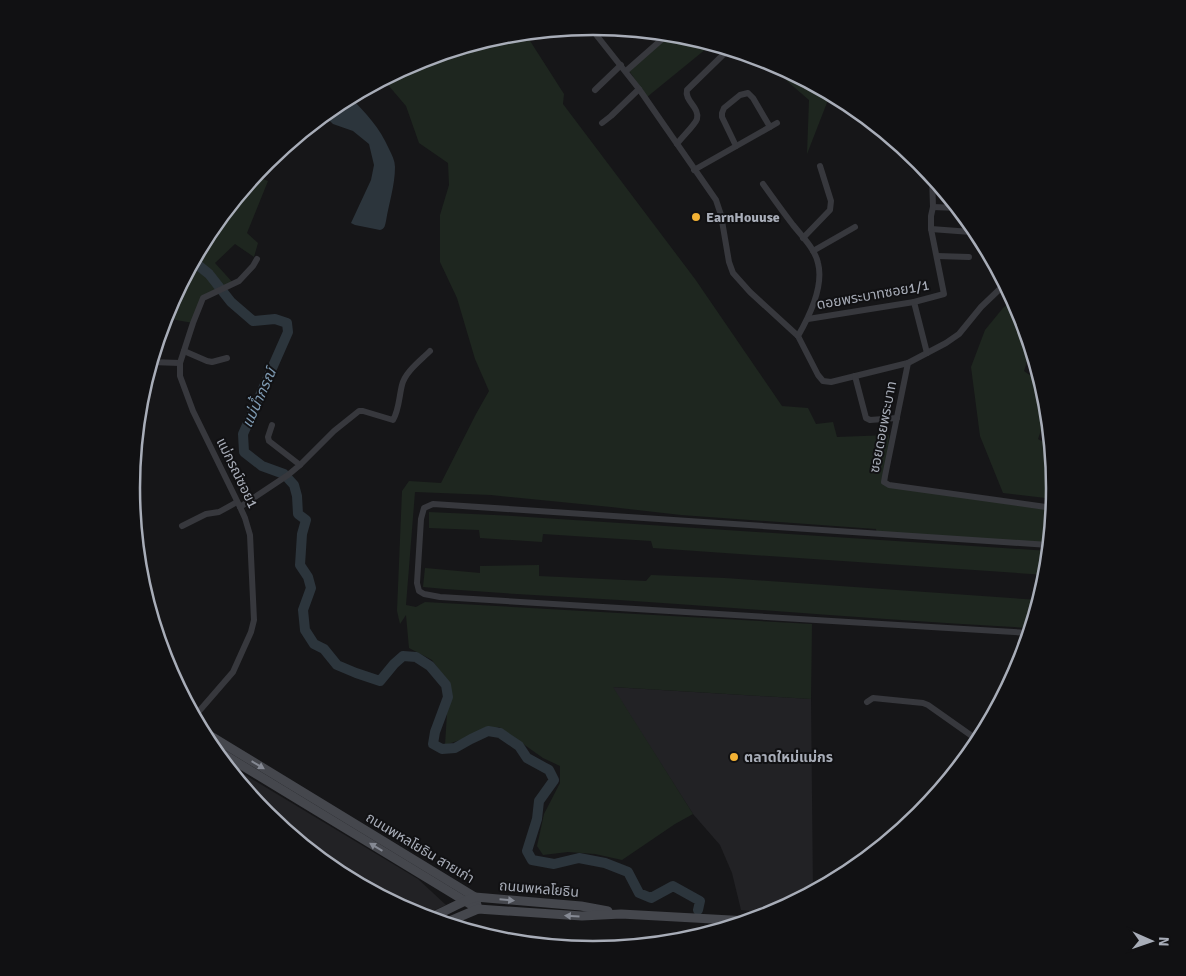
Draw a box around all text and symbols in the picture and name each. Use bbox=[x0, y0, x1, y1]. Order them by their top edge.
place label: EarnHouuse bbox=[706, 209, 780, 226]
marker: EarnHouuse bbox=[690, 211, 702, 223]
street label: ดอยพระบาทซอย1/1 bbox=[815, 277, 931, 313]
water label: แม่น้ำกรณ์ bbox=[236, 362, 281, 430]
street label: ซอยดอยพระบาท bbox=[866, 380, 900, 474]
street label: แม่กรณ์ซอย1 bbox=[213, 435, 261, 511]
place label: ตลาดใหม่แม่กร bbox=[744, 749, 833, 766]
marker: ตลาดใหม่แม่กร bbox=[728, 751, 740, 763]
one-way arrow bbox=[251, 760, 264, 769]
street label: ถนนพหลโยธิน สายเก่า bbox=[363, 809, 477, 887]
one-way arrow bbox=[370, 842, 383, 851]
street label: ถนนพหลโยธิน bbox=[498, 877, 580, 901]
one-way arrow bbox=[500, 896, 516, 904]
one-way arrow bbox=[564, 911, 580, 919]
north arrow bbox=[1126, 916, 1176, 966]
text: N bbox=[1155, 936, 1172, 947]

